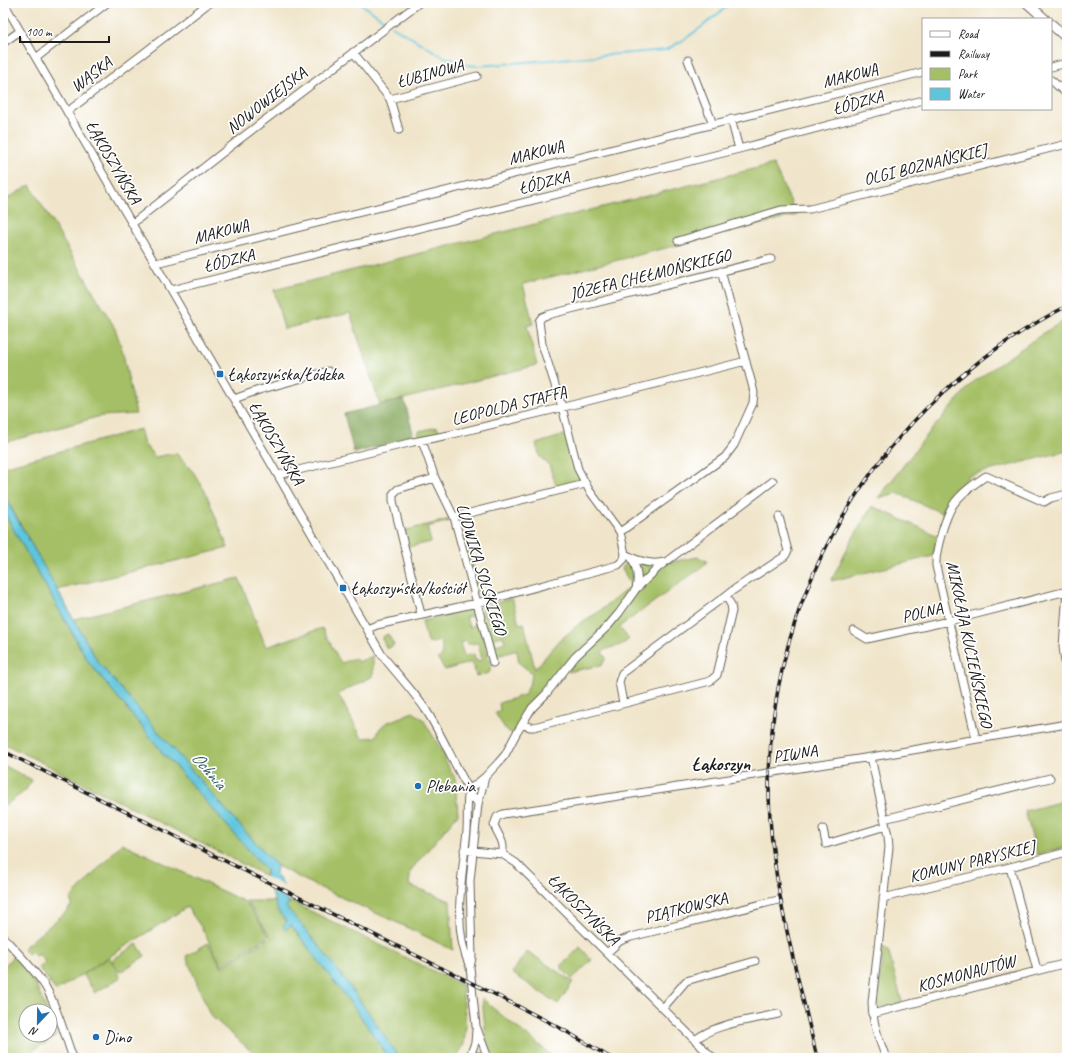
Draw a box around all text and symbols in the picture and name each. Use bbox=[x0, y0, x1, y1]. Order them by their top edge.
scale bar bbox=[20, 18, 109, 44]
legend bbox=[922, 18, 1052, 110]
text: 100 m bbox=[26, 24, 53, 40]
text: Road bbox=[958, 26, 980, 42]
text: Railway bbox=[958, 46, 990, 62]
street label: WĄSKA bbox=[67, 51, 117, 97]
street label: ŁUBINOWA bbox=[395, 54, 467, 92]
street label: MAKOWA bbox=[820, 58, 880, 92]
street label: NOWOWIEJSKA bbox=[222, 62, 311, 138]
text: Park bbox=[958, 66, 979, 82]
street label: ŁÓDZKA bbox=[830, 84, 887, 119]
text: Water bbox=[958, 86, 986, 102]
street label: ŁĄKOSZYŃSKA bbox=[81, 116, 147, 209]
street label: MAKOWA bbox=[506, 135, 566, 169]
street label: OLGI BOZNAŃSKIEJ bbox=[861, 137, 992, 190]
street label: ŁÓDZKA bbox=[516, 165, 573, 199]
street label: MAKOWA bbox=[191, 214, 251, 248]
street label: ŁÓDZKA bbox=[201, 243, 258, 277]
street label: JÓZEFA CHEŁMOŃSKIEGO bbox=[566, 243, 734, 305]
place label: Łąkoszyńska/Łódzka bbox=[228, 364, 345, 385]
marker: Łąkoszyńska/Łódzka bbox=[215, 369, 225, 379]
street label: LEOPOLDA STAFFA bbox=[449, 381, 569, 430]
street label: ŁĄKOSZYŃSKA bbox=[244, 397, 310, 490]
street label: LUDWIKA SOLSKIEGO bbox=[452, 501, 512, 640]
street label: MIKOŁAJA KUCIEŃSKIEGO bbox=[942, 559, 999, 731]
place label: Łąkoszyńska/kościół bbox=[351, 578, 468, 599]
marker: Łąkoszyńska/kościół bbox=[338, 583, 348, 593]
street label: POLNA bbox=[900, 597, 945, 627]
street label: PIWNA bbox=[771, 740, 819, 767]
water label: Ochnia bbox=[187, 747, 232, 794]
district label: Łąkoszyn bbox=[692, 752, 750, 776]
place label: Plebania bbox=[426, 776, 476, 797]
marker: Plebania bbox=[413, 781, 423, 791]
street label: KOMUNY PARYSKIEJ bbox=[907, 835, 1040, 887]
street label: ŁĄKOSZYŃSKA bbox=[543, 868, 626, 951]
street label: PIĄTKOWSKA bbox=[643, 887, 730, 928]
street label: KOSMONAUTÓW bbox=[915, 949, 1020, 997]
north arrow bbox=[18, 1003, 58, 1043]
text: N bbox=[26, 1024, 40, 1040]
place label: Dino bbox=[104, 1027, 133, 1048]
marker: Dino bbox=[91, 1032, 101, 1042]

